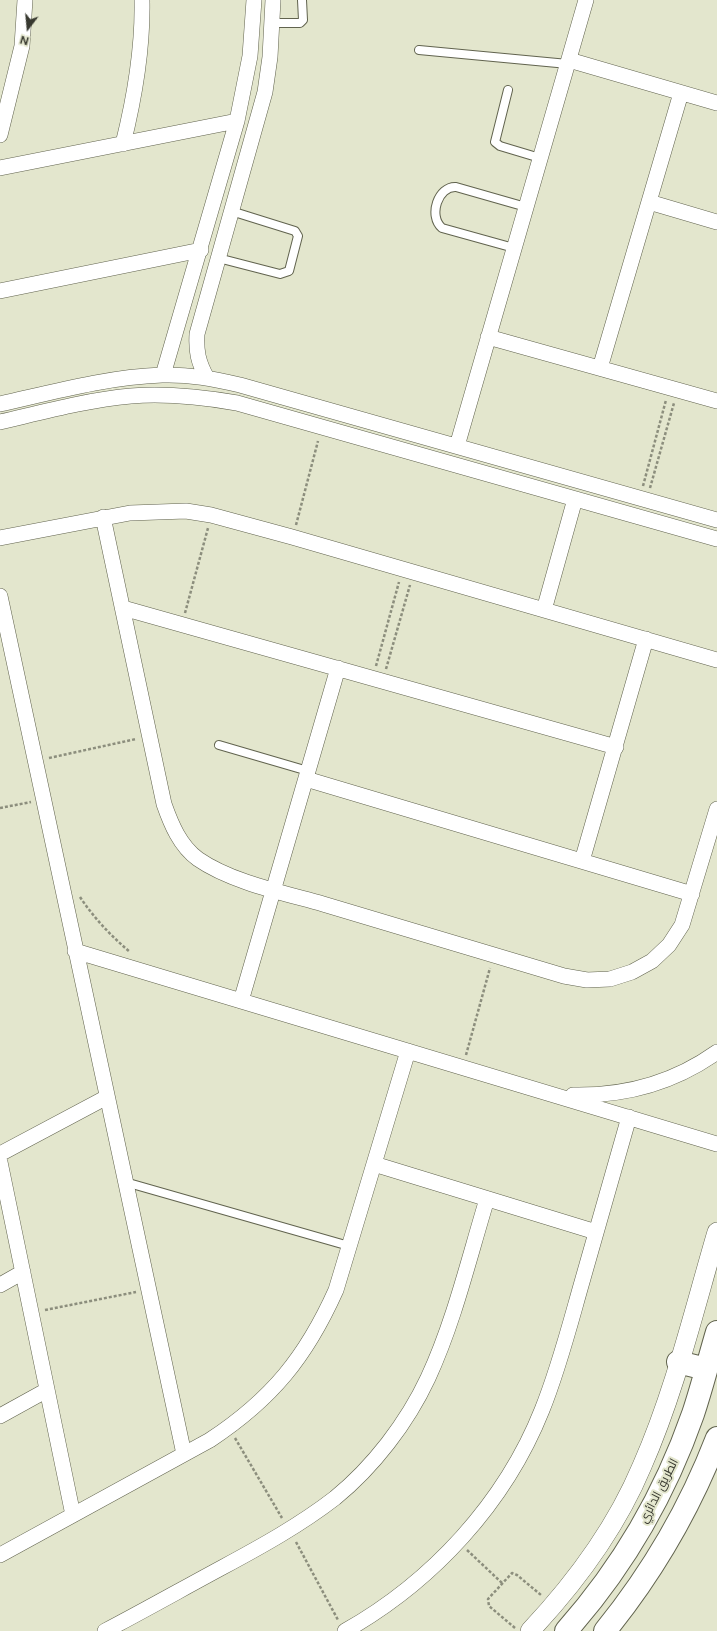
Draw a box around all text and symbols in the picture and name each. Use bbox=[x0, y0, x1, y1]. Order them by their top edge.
north arrow bbox=[8, 8, 48, 48]
text: N bbox=[19, 33, 30, 47]
street label: الطريق الدائري bbox=[637, 1456, 681, 1526]

